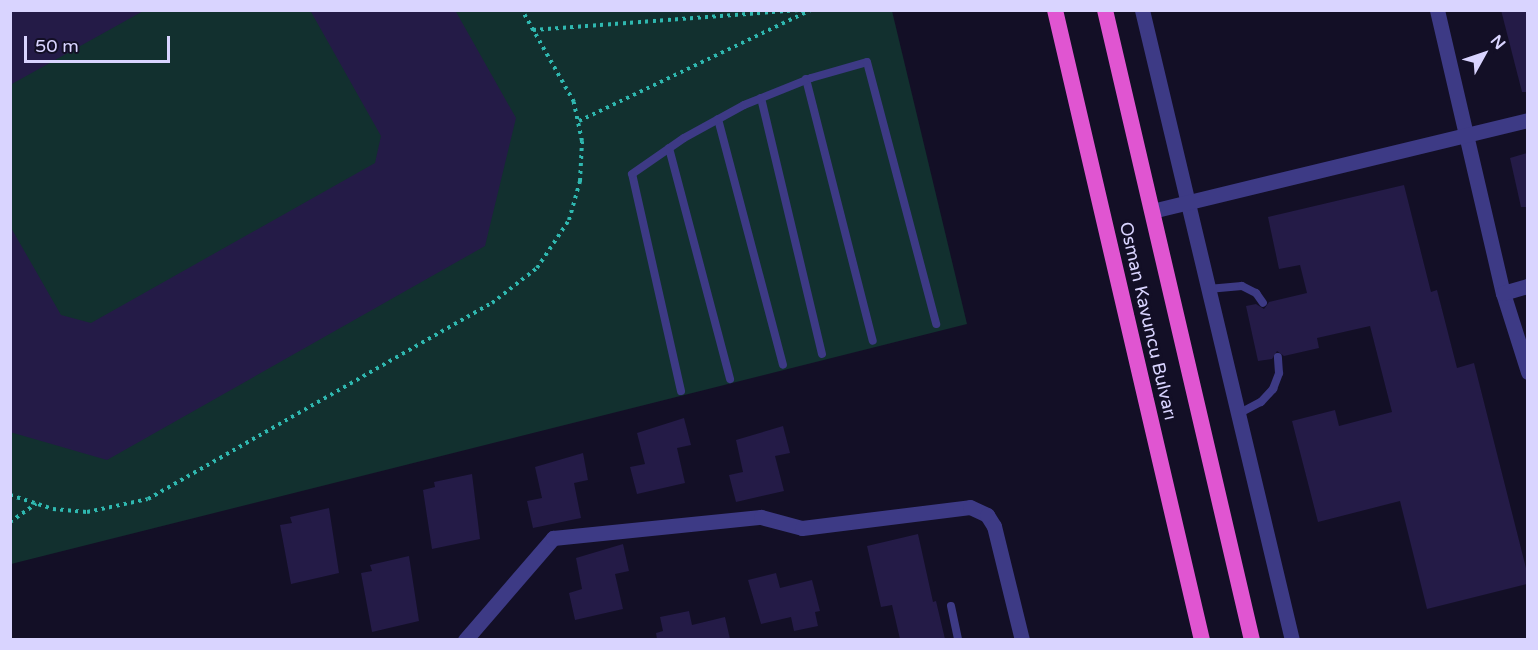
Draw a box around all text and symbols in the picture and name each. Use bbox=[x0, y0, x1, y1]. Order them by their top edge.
scale bar bbox=[27, 24, 172, 62]
north arrow bbox=[1454, 24, 1514, 84]
text: N bbox=[1486, 31, 1510, 54]
text: 50 m bbox=[35, 35, 79, 57]
street label: Osman Kavuncu Bulvarı bbox=[1115, 220, 1181, 422]

